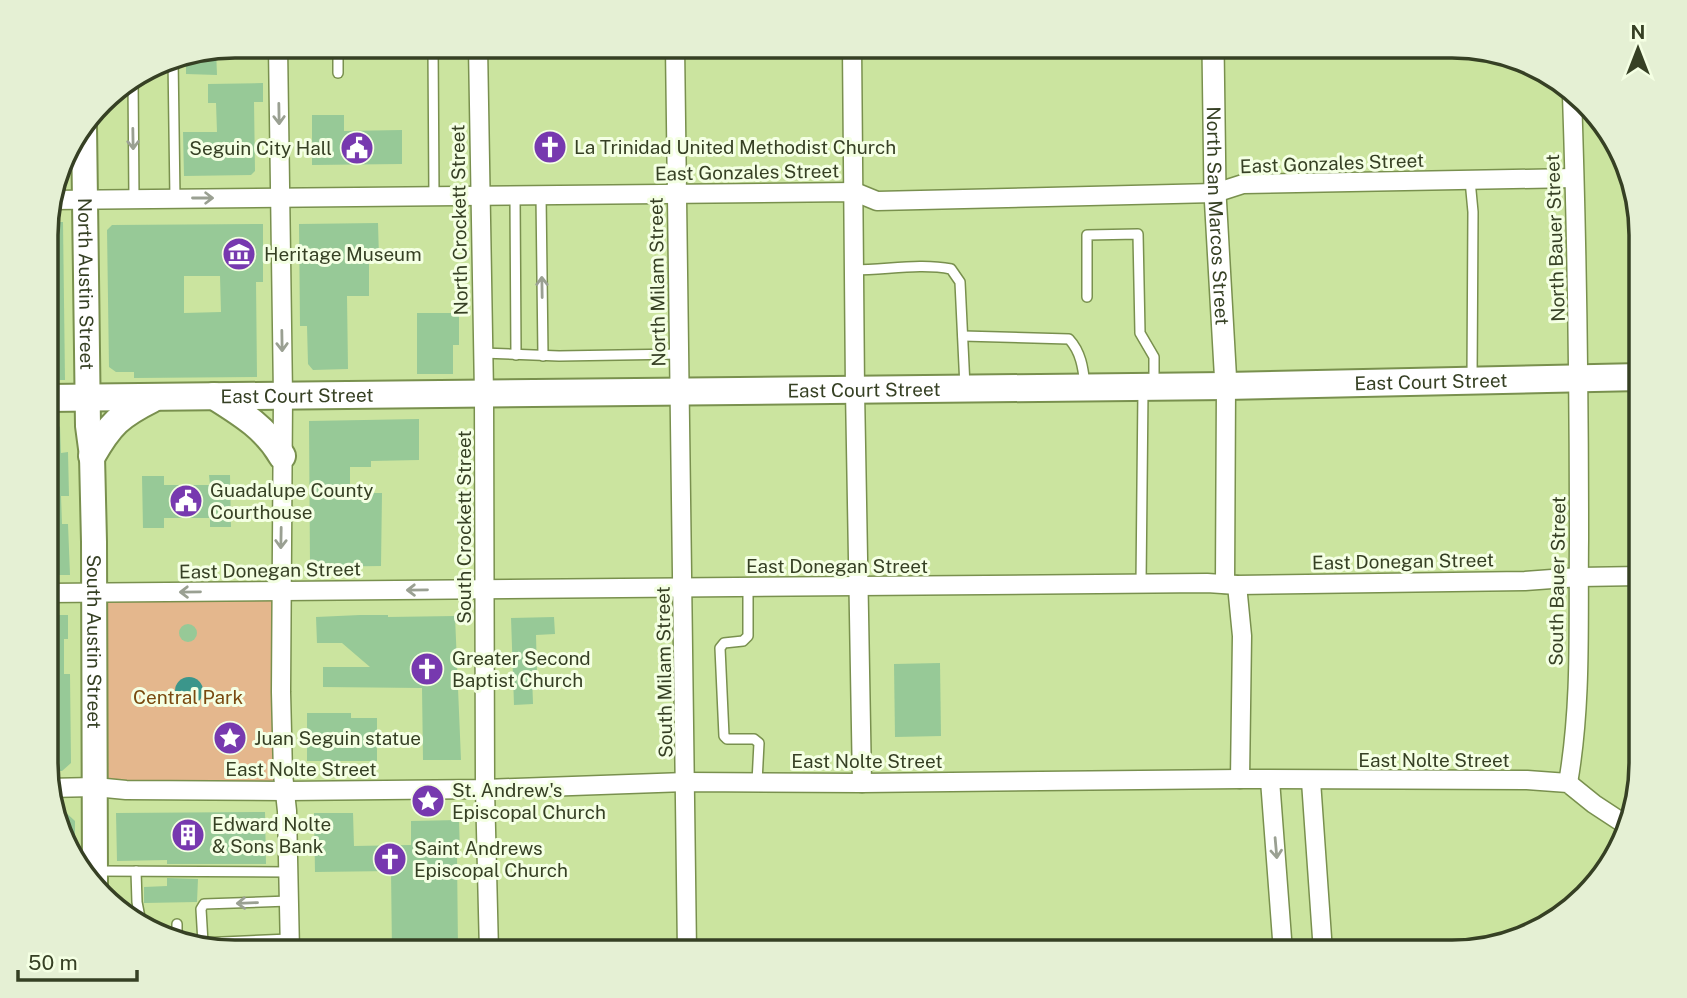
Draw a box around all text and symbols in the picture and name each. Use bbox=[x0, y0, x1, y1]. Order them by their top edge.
north arrow bbox=[1603, 14, 1673, 84]
text: N bbox=[1631, 21, 1645, 43]
one-way arrow bbox=[272, 102, 286, 125]
street label: North San Marcos Street bbox=[1203, 106, 1234, 326]
street label: North Crockett Street bbox=[446, 124, 472, 316]
one-way arrow bbox=[127, 127, 140, 150]
church icon: La Trinidad United Methodist Church bbox=[531, 128, 569, 166]
public building icon: Seguin City Hall bbox=[338, 129, 376, 167]
place label: La Trinidad United Methodist Church bbox=[574, 136, 896, 158]
place label: Seguin City Hall bbox=[189, 137, 332, 159]
street label: East Gonzales Street bbox=[1239, 149, 1425, 177]
street label: North Bauer Street bbox=[1541, 154, 1569, 322]
street label: East Gonzales Street bbox=[655, 159, 839, 185]
one-way arrow bbox=[191, 191, 214, 205]
street label: North Milam Street bbox=[645, 197, 669, 367]
street label: North Austin Street bbox=[74, 198, 98, 370]
museum icon: Heritage Museum bbox=[220, 235, 258, 273]
place label: Heritage Museum bbox=[264, 243, 422, 265]
one-way arrow bbox=[535, 276, 549, 299]
one-way arrow bbox=[275, 329, 289, 352]
street label: East Court Street bbox=[1354, 369, 1508, 394]
street label: East Court Street bbox=[787, 378, 941, 401]
street label: East Court Street bbox=[220, 384, 374, 407]
street label: South Crockett Street bbox=[453, 430, 475, 624]
place label: Guadalupe County Courthouse bbox=[210, 479, 374, 523]
public building icon: Guadalupe County Courthouse bbox=[167, 482, 205, 520]
street label: South Bauer Street bbox=[1545, 496, 1569, 666]
one-way arrow bbox=[274, 526, 288, 549]
street label: East Donegan Street bbox=[1312, 548, 1494, 574]
street label: South Austin Street bbox=[83, 554, 106, 729]
street label: East Donegan Street bbox=[746, 555, 928, 577]
street label: East Donegan Street bbox=[179, 557, 361, 583]
one-way arrow bbox=[406, 583, 429, 597]
one-way arrow bbox=[178, 585, 201, 599]
street label: South Milam Street bbox=[652, 586, 676, 758]
place label: Greater Second Baptist Church bbox=[452, 647, 591, 691]
church icon: Greater Second Baptist Church bbox=[408, 650, 446, 688]
park label: Central Park bbox=[133, 686, 243, 708]
place icon: Juan Seguin statue bbox=[211, 719, 249, 757]
place label: Juan Seguin statue bbox=[254, 727, 421, 749]
street label: East Nolte Street bbox=[1358, 749, 1510, 771]
street label: East Nolte Street bbox=[791, 750, 943, 772]
street label: East Nolte Street bbox=[225, 758, 377, 780]
place label: St. Andrew's Episcopal Church bbox=[452, 779, 606, 823]
place icon: St. Andrew's Episcopal Church bbox=[409, 782, 447, 820]
place label: Edward Nolte & Sons Bank bbox=[212, 813, 331, 857]
building icon: Edward Nolte & Sons Bank bbox=[169, 816, 207, 854]
one-way arrow bbox=[1269, 836, 1282, 858]
place label: Saint Andrews Episcopal Church bbox=[414, 837, 568, 881]
church icon: Saint Andrews Episcopal Church bbox=[371, 840, 409, 878]
one-way arrow bbox=[235, 896, 258, 909]
scale bar bbox=[18, 939, 136, 983]
text: 50 m bbox=[28, 950, 78, 975]

